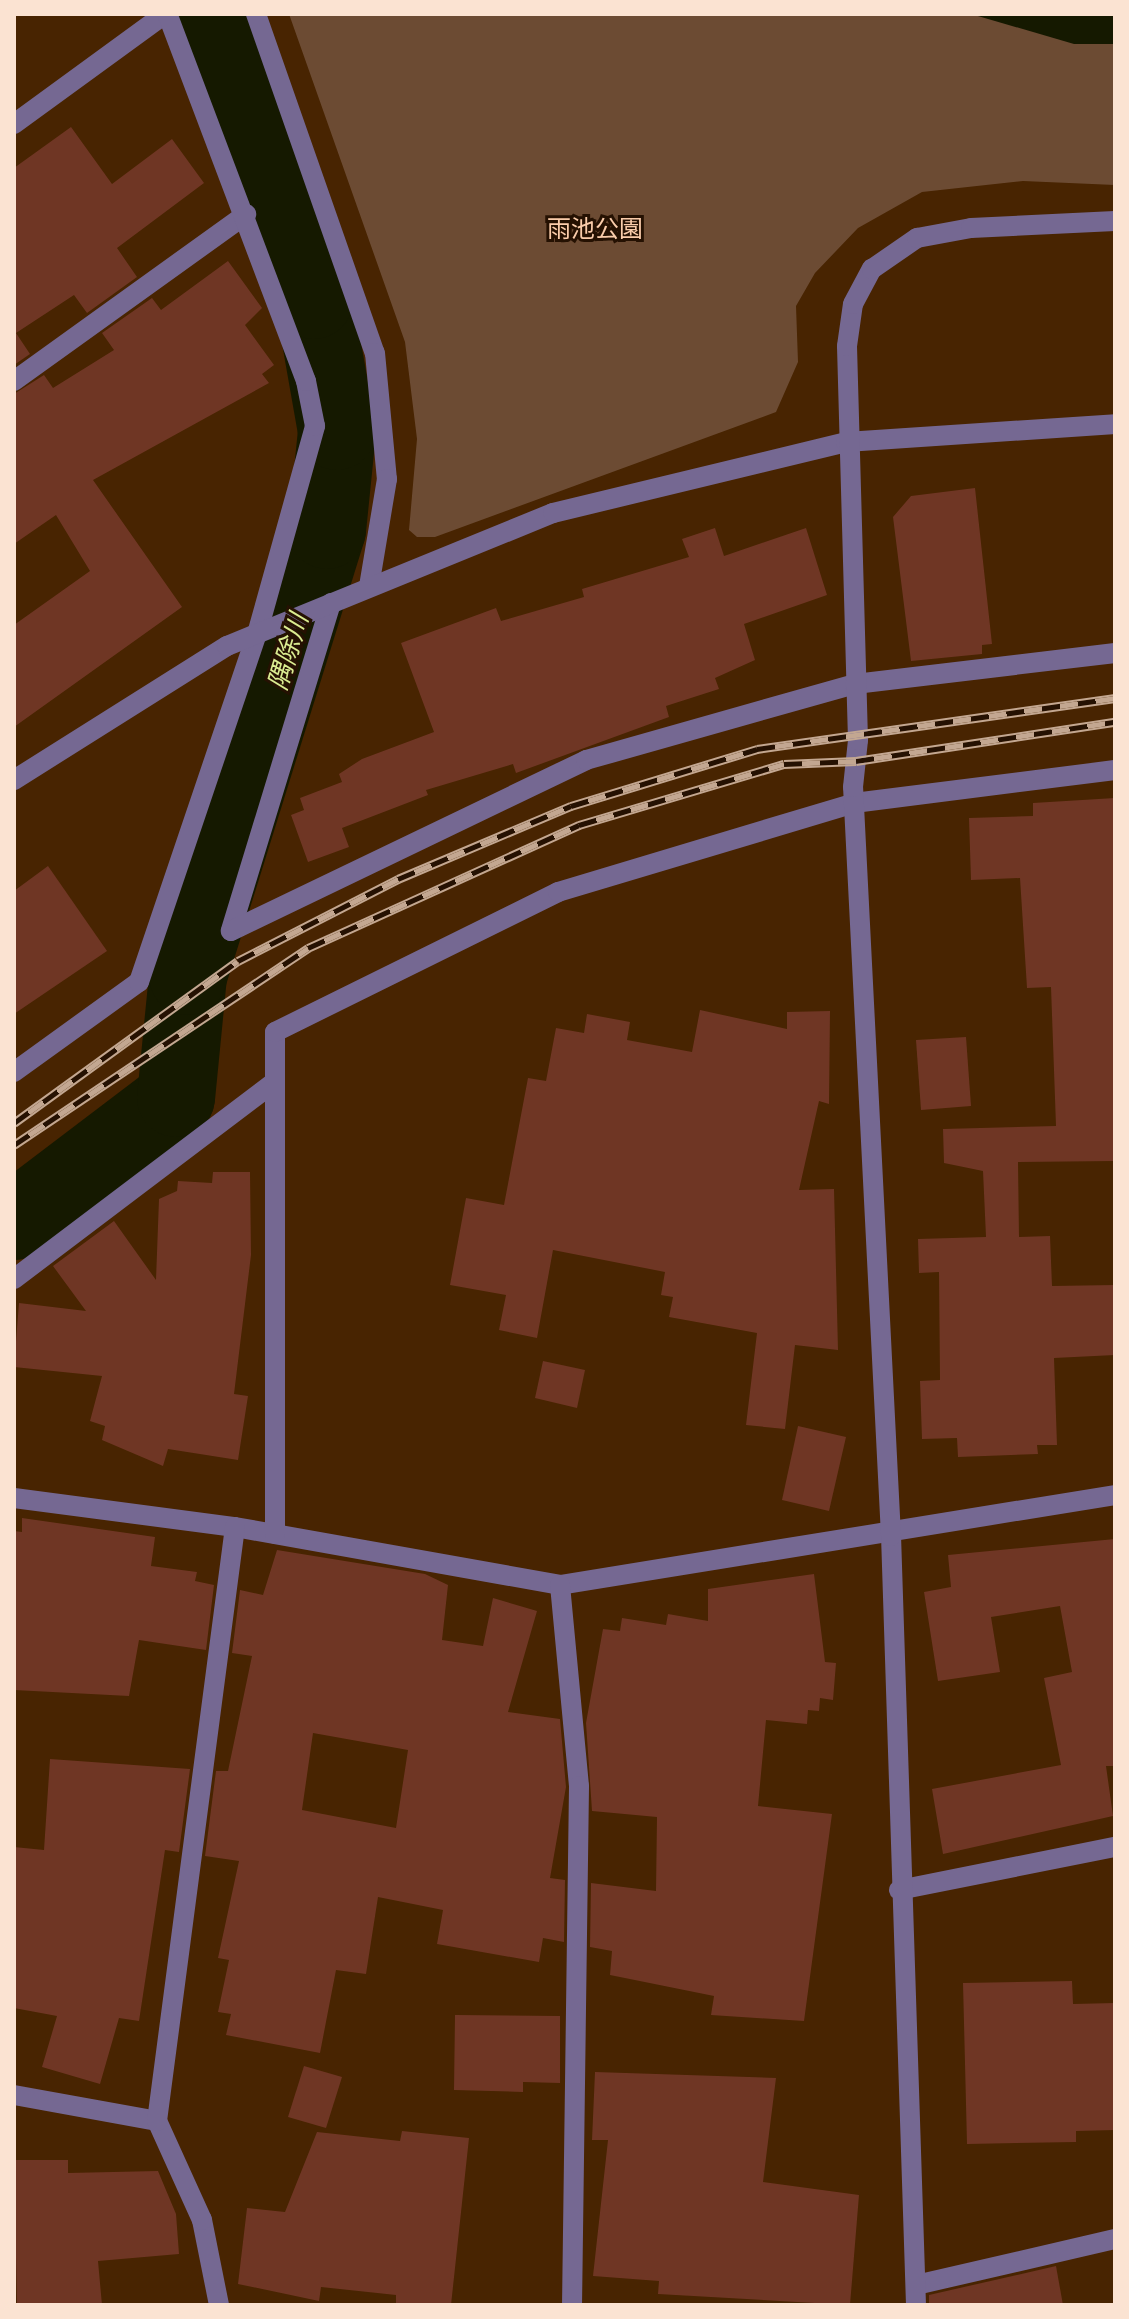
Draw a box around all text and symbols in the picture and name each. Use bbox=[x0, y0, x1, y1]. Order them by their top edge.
park label: 雨池公園 bbox=[547, 216, 643, 244]
water label: 隅除川 bbox=[263, 610, 315, 694]

